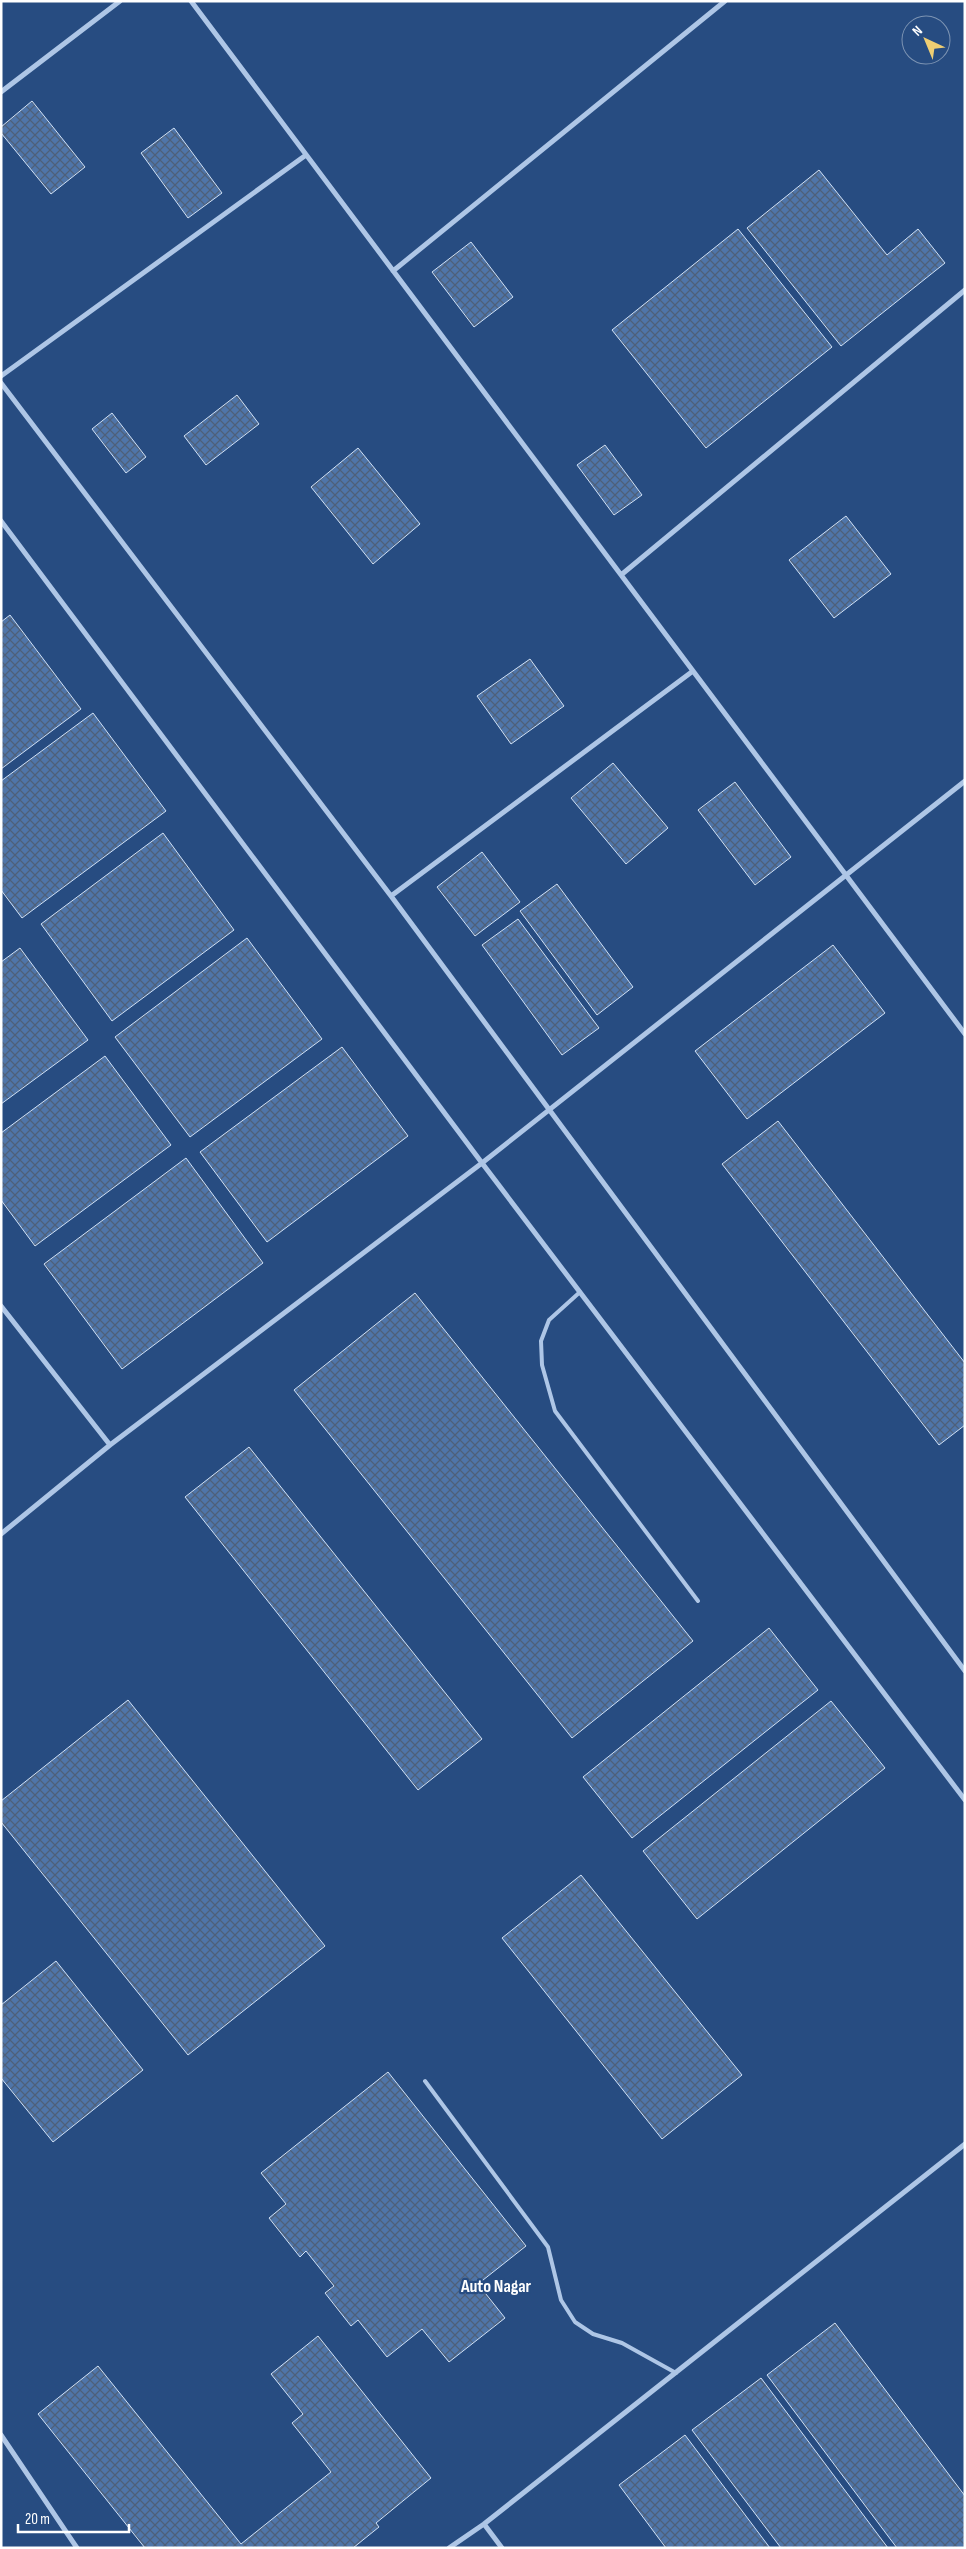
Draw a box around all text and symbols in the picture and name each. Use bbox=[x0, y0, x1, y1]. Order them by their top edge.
north arrow bbox=[901, 15, 951, 65]
text: N bbox=[909, 22, 926, 40]
district label: Auto Nagar bbox=[460, 2276, 532, 2297]
scale bar bbox=[18, 2502, 129, 2534]
text: 20 m bbox=[25, 2510, 50, 2529]

